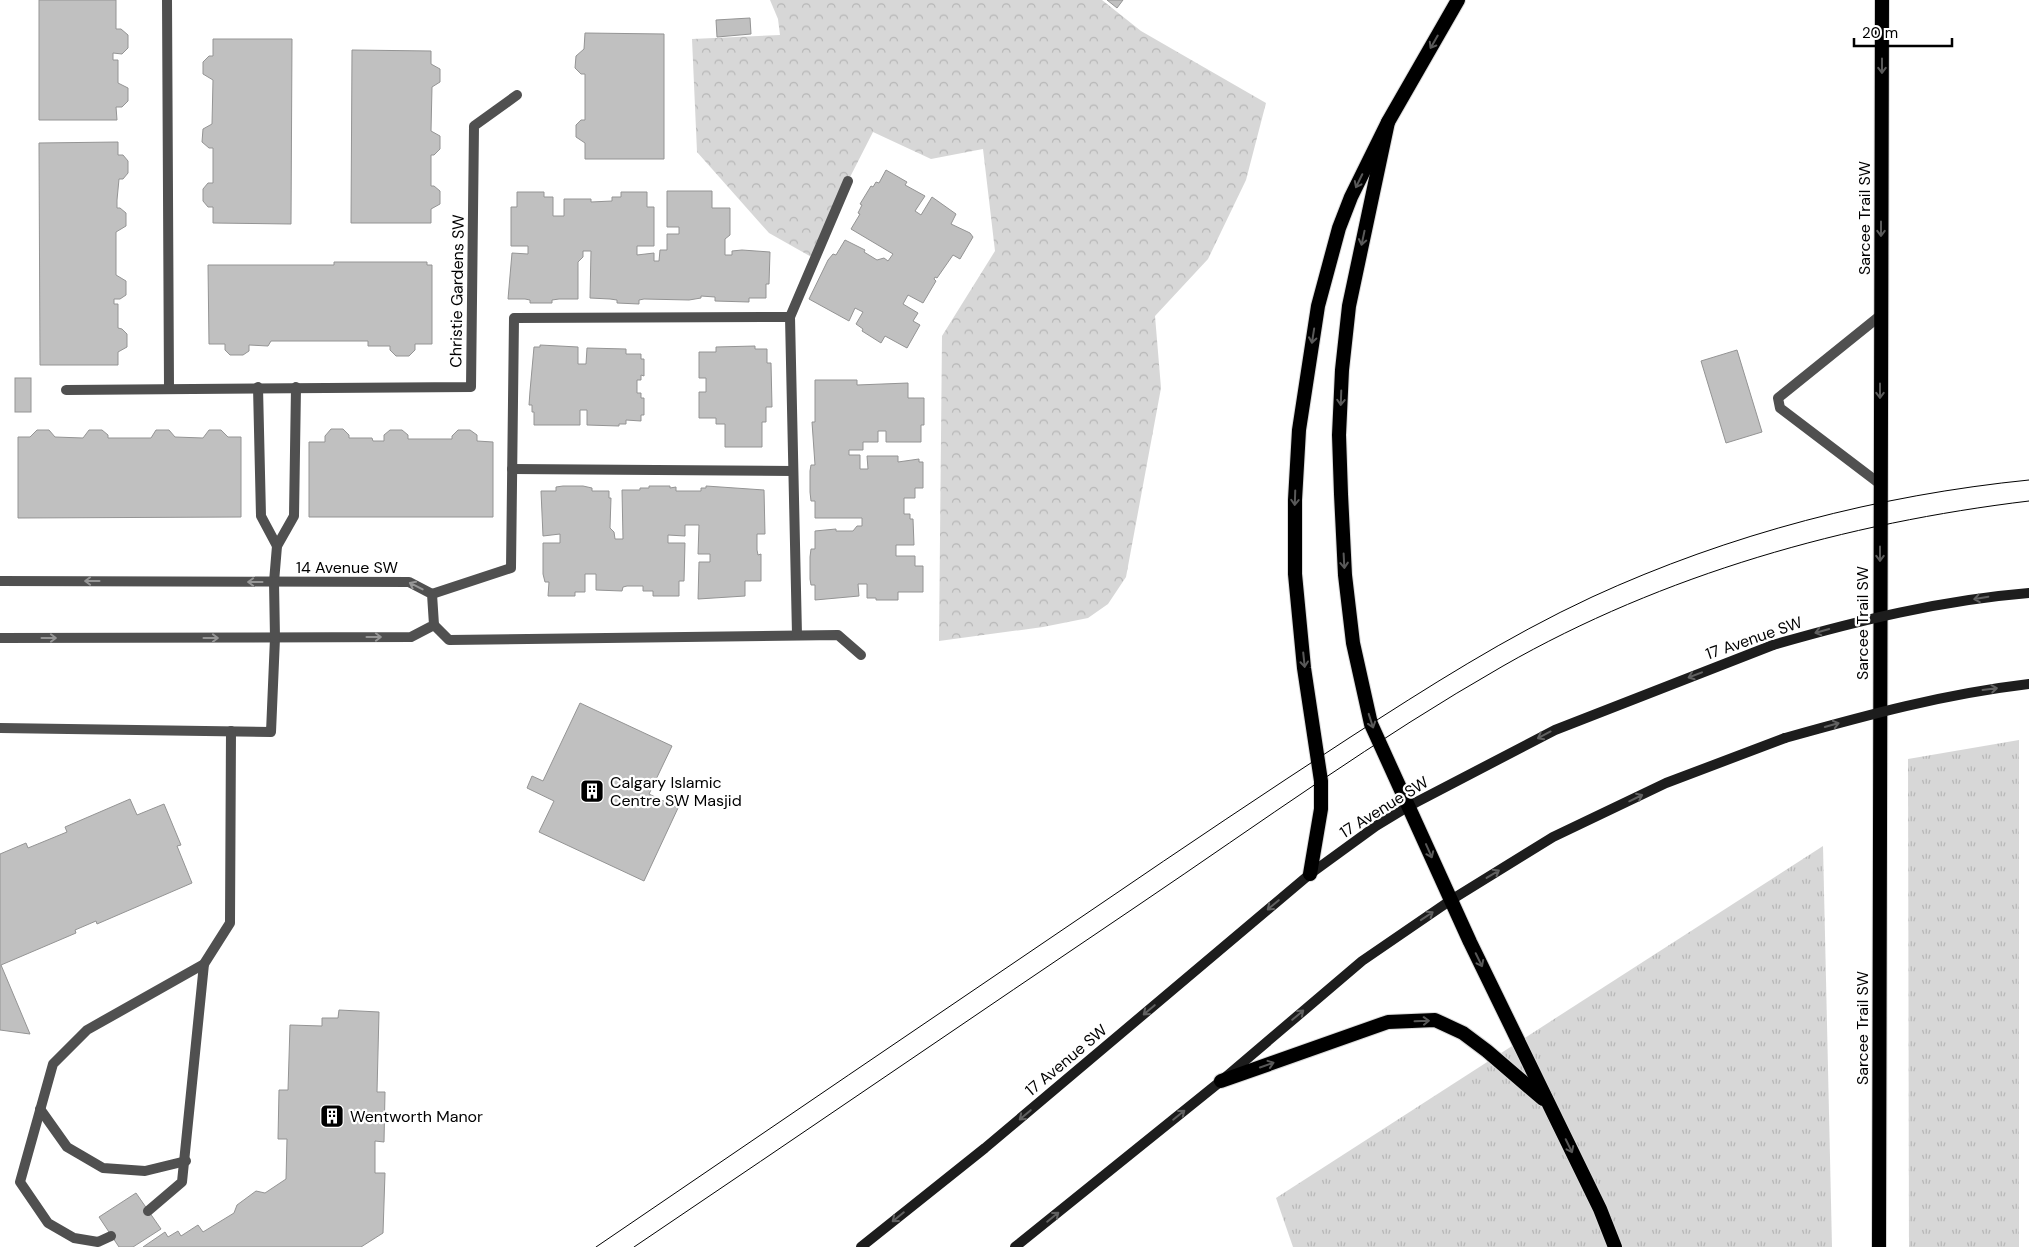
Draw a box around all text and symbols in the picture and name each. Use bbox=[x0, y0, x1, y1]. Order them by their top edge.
scale bar bbox=[1854, 15, 1952, 47]
text: 20 m bbox=[1862, 23, 1898, 43]
one-way arrow bbox=[1428, 35, 1438, 49]
one-way arrow bbox=[1877, 58, 1887, 74]
street label: Sarcee Trail SW bbox=[1854, 160, 1875, 275]
one-way arrow bbox=[1354, 173, 1363, 188]
street label: Christie Gardens SW bbox=[445, 214, 469, 368]
one-way arrow bbox=[1876, 220, 1886, 236]
one-way arrow bbox=[1358, 229, 1367, 245]
one-way arrow bbox=[1308, 328, 1318, 344]
one-way arrow bbox=[1875, 382, 1885, 399]
one-way arrow bbox=[1336, 390, 1346, 406]
one-way arrow bbox=[1290, 489, 1300, 505]
one-way arrow bbox=[1875, 545, 1885, 561]
one-way arrow bbox=[1339, 553, 1348, 569]
street label: 14 Avenue SW bbox=[296, 557, 399, 578]
street label: Sarcee Trail SW bbox=[1852, 565, 1873, 680]
one-way arrow bbox=[84, 576, 100, 586]
one-way arrow bbox=[247, 577, 263, 587]
one-way arrow bbox=[409, 581, 424, 590]
one-way arrow bbox=[1973, 594, 1989, 604]
street label: 17 Avenue SW bbox=[1703, 611, 1806, 664]
one-way arrow bbox=[1814, 627, 1830, 637]
one-way arrow bbox=[365, 632, 381, 642]
one-way arrow bbox=[40, 633, 57, 643]
one-way arrow bbox=[202, 633, 219, 643]
one-way arrow bbox=[1299, 651, 1309, 667]
one-way arrow bbox=[1687, 671, 1702, 680]
one-way arrow bbox=[1982, 684, 1998, 694]
one-way arrow bbox=[1367, 712, 1376, 728]
one-way arrow bbox=[1823, 720, 1839, 729]
one-way arrow bbox=[1537, 731, 1552, 740]
street label: 17 Avenue SW bbox=[1336, 771, 1433, 843]
place label: Calgary Islamic Centre SW Masjid bbox=[610, 772, 742, 811]
building icon: Calgary Islamic Centre SW Masjid bbox=[579, 778, 605, 804]
one-way arrow bbox=[1628, 792, 1643, 802]
one-way arrow bbox=[1425, 843, 1435, 858]
one-way arrow bbox=[1486, 869, 1500, 880]
one-way arrow bbox=[1267, 900, 1280, 911]
one-way arrow bbox=[1419, 911, 1433, 921]
one-way arrow bbox=[1475, 952, 1484, 967]
street label: Sarcee Trail SW bbox=[1852, 970, 1873, 1085]
one-way arrow bbox=[1143, 1005, 1156, 1016]
one-way arrow bbox=[1292, 1010, 1305, 1021]
one-way arrow bbox=[1414, 1016, 1430, 1025]
street label: 17 Avenue SW bbox=[1021, 1019, 1112, 1100]
one-way arrow bbox=[1259, 1060, 1274, 1069]
building icon: Wentworth Manor bbox=[319, 1103, 345, 1129]
place label: Wentworth Manor bbox=[350, 1106, 483, 1127]
one-way arrow bbox=[1018, 1109, 1031, 1121]
one-way arrow bbox=[1172, 1109, 1185, 1120]
one-way arrow bbox=[1565, 1138, 1574, 1153]
one-way arrow bbox=[1046, 1211, 1059, 1222]
one-way arrow bbox=[892, 1212, 905, 1223]

